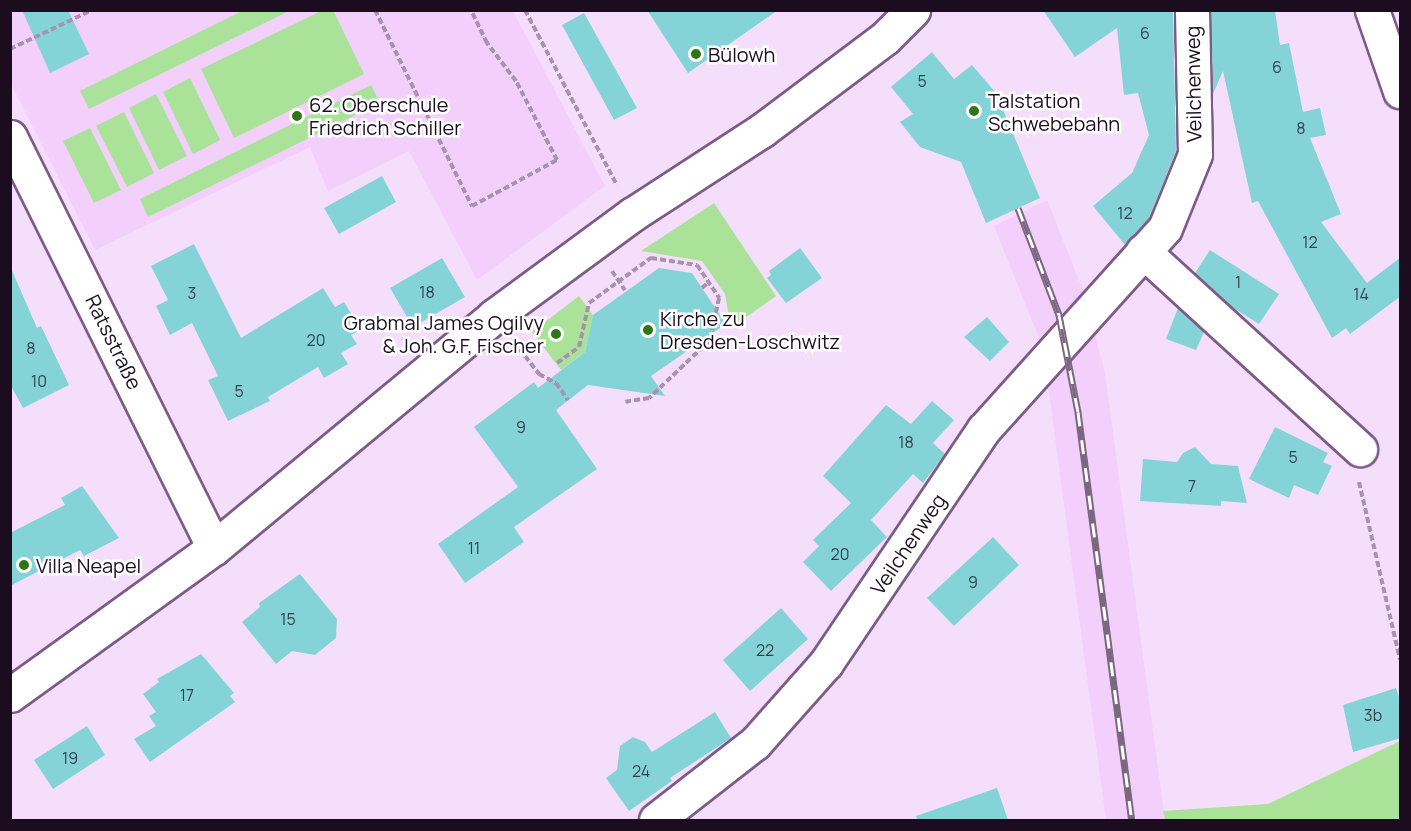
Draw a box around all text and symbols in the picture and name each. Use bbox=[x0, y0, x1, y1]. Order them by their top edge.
house number: 6 bbox=[1140, 23, 1150, 43]
street label: Veilchenweg bbox=[1180, 25, 1206, 143]
place label: Bülowh bbox=[708, 42, 775, 66]
marker: Bülowh bbox=[689, 47, 703, 61]
house number: 6 bbox=[1272, 57, 1282, 77]
house number: 5 bbox=[917, 71, 927, 91]
place label: Talstation Schwebebahn bbox=[988, 88, 1120, 135]
place label: 62. Oberschule Friedrich Schiller bbox=[309, 92, 462, 139]
marker: Talstation Schwebebahn bbox=[965, 102, 983, 120]
marker: 62. Oberschule Friedrich Schiller bbox=[290, 109, 304, 123]
house number: 8 bbox=[1296, 118, 1306, 138]
house number: 12 bbox=[1117, 203, 1133, 223]
house number: 12 bbox=[1302, 232, 1318, 252]
house number: 1 bbox=[1235, 272, 1241, 292]
house number: 18 bbox=[419, 282, 435, 302]
house number: 3 bbox=[188, 283, 196, 303]
house number: 14 bbox=[1353, 284, 1369, 304]
street label: Ratsstraße bbox=[81, 291, 147, 393]
place label: Kirche zu Dresden-Loschwitz bbox=[660, 306, 840, 353]
place label: Grabmal James Ogilvy & Joh. G.F, Fischer bbox=[344, 310, 544, 357]
marker: Kirche zu Dresden-Loschwitz bbox=[641, 323, 655, 337]
marker: Grabmal James Ogilvy & Joh. G.F, Fischer bbox=[549, 327, 563, 341]
house number: 20 bbox=[307, 330, 325, 350]
house number: 8 bbox=[26, 338, 36, 358]
house number: 10 bbox=[31, 371, 47, 391]
house number: 5 bbox=[234, 381, 244, 401]
house number: 9 bbox=[516, 417, 526, 437]
house number: 18 bbox=[898, 432, 914, 452]
house number: 5 bbox=[1288, 447, 1298, 467]
house number: 7 bbox=[1188, 476, 1196, 496]
street label: Veilchenweg bbox=[865, 489, 951, 599]
house number: 11 bbox=[468, 538, 480, 558]
house number: 20 bbox=[831, 544, 849, 564]
place label: Villa Neapel bbox=[36, 553, 141, 577]
marker: Villa Neapel bbox=[17, 558, 31, 572]
house number: 9 bbox=[968, 572, 978, 592]
house number: 15 bbox=[280, 609, 296, 629]
house number: 22 bbox=[756, 640, 774, 660]
house number: 17 bbox=[180, 685, 194, 705]
house number: 3b bbox=[1364, 705, 1382, 725]
house number: 19 bbox=[62, 748, 78, 768]
house number: 24 bbox=[632, 761, 650, 781]

